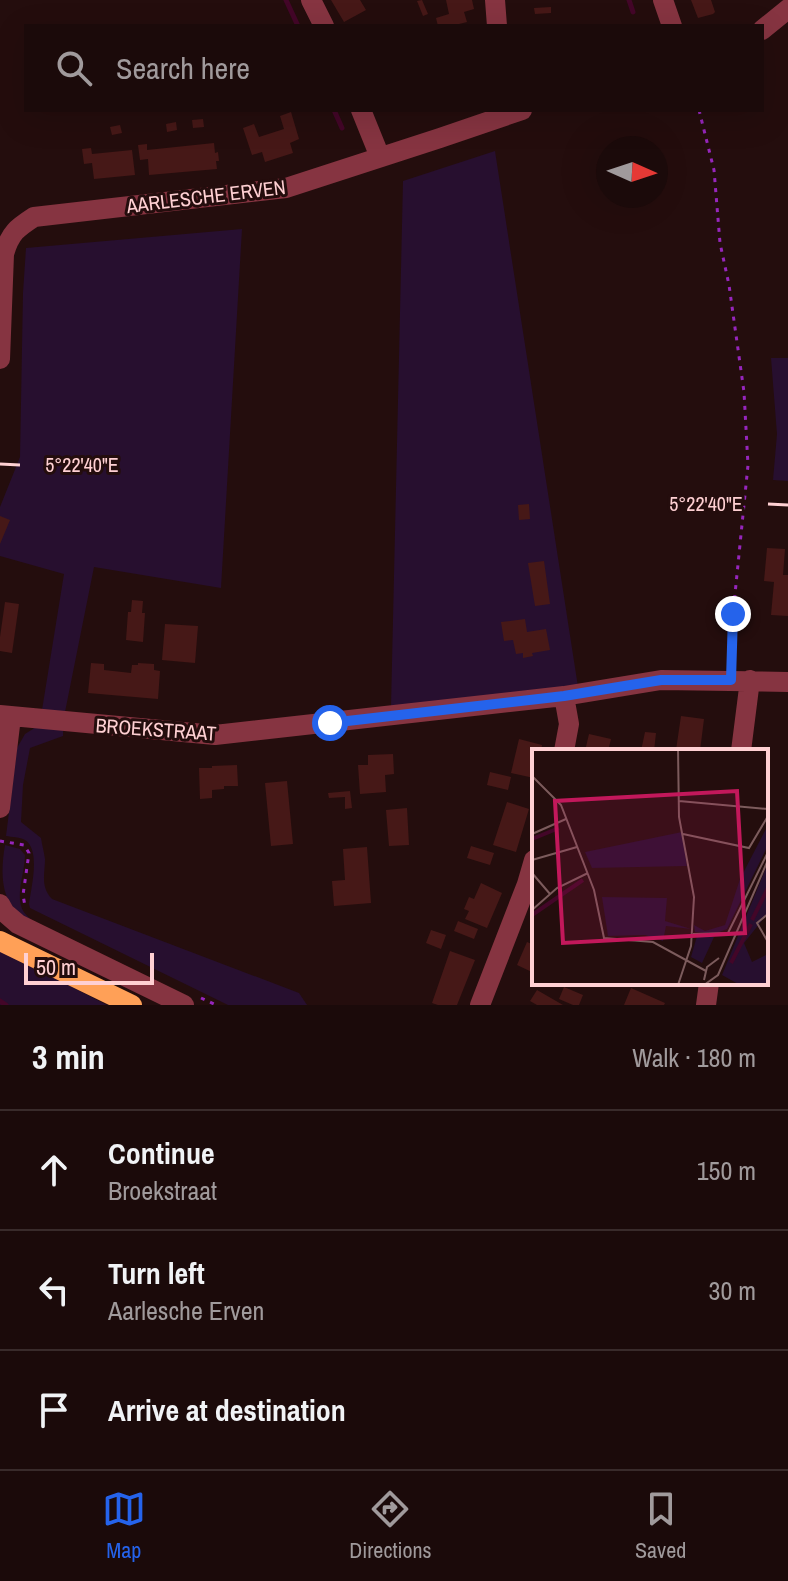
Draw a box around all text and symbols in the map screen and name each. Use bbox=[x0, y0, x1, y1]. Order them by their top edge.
search box bbox=[24, 24, 764, 112]
icon: search bbox=[52, 46, 96, 90]
text: Search here bbox=[116, 48, 250, 88]
north arrow bbox=[596, 136, 668, 208]
street label: AARLESCHE ERVEN bbox=[124, 173, 287, 219]
text: 5°22'40"E bbox=[45, 451, 119, 478]
text: 5°22'40"E bbox=[669, 490, 743, 517]
route end bbox=[715, 596, 751, 632]
route start bbox=[312, 705, 348, 741]
street label: BROEKSTRAAT bbox=[95, 711, 217, 747]
inset map bbox=[532, 749, 768, 985]
scale bar bbox=[24, 949, 154, 985]
text: 50 m bbox=[36, 952, 76, 982]
text: 3 min bbox=[32, 1034, 105, 1080]
text: Walk · 180 m bbox=[632, 1040, 756, 1075]
text: Continue bbox=[108, 1133, 215, 1173]
icon: ahead bbox=[32, 1148, 76, 1192]
text: 150 m bbox=[697, 1153, 756, 1188]
text: Broekstraat bbox=[108, 1173, 217, 1208]
text: Turn left bbox=[108, 1253, 205, 1293]
icon: left bbox=[32, 1268, 76, 1312]
text: 30 m bbox=[709, 1273, 756, 1308]
text: Aarlesche Erven bbox=[108, 1293, 264, 1328]
icon: arrive bbox=[32, 1388, 76, 1432]
text: Arrive at destination bbox=[108, 1390, 346, 1430]
tab: Map bbox=[102, 1487, 146, 1565]
tab: Directions bbox=[349, 1487, 432, 1565]
tab: Saved bbox=[635, 1487, 686, 1565]

